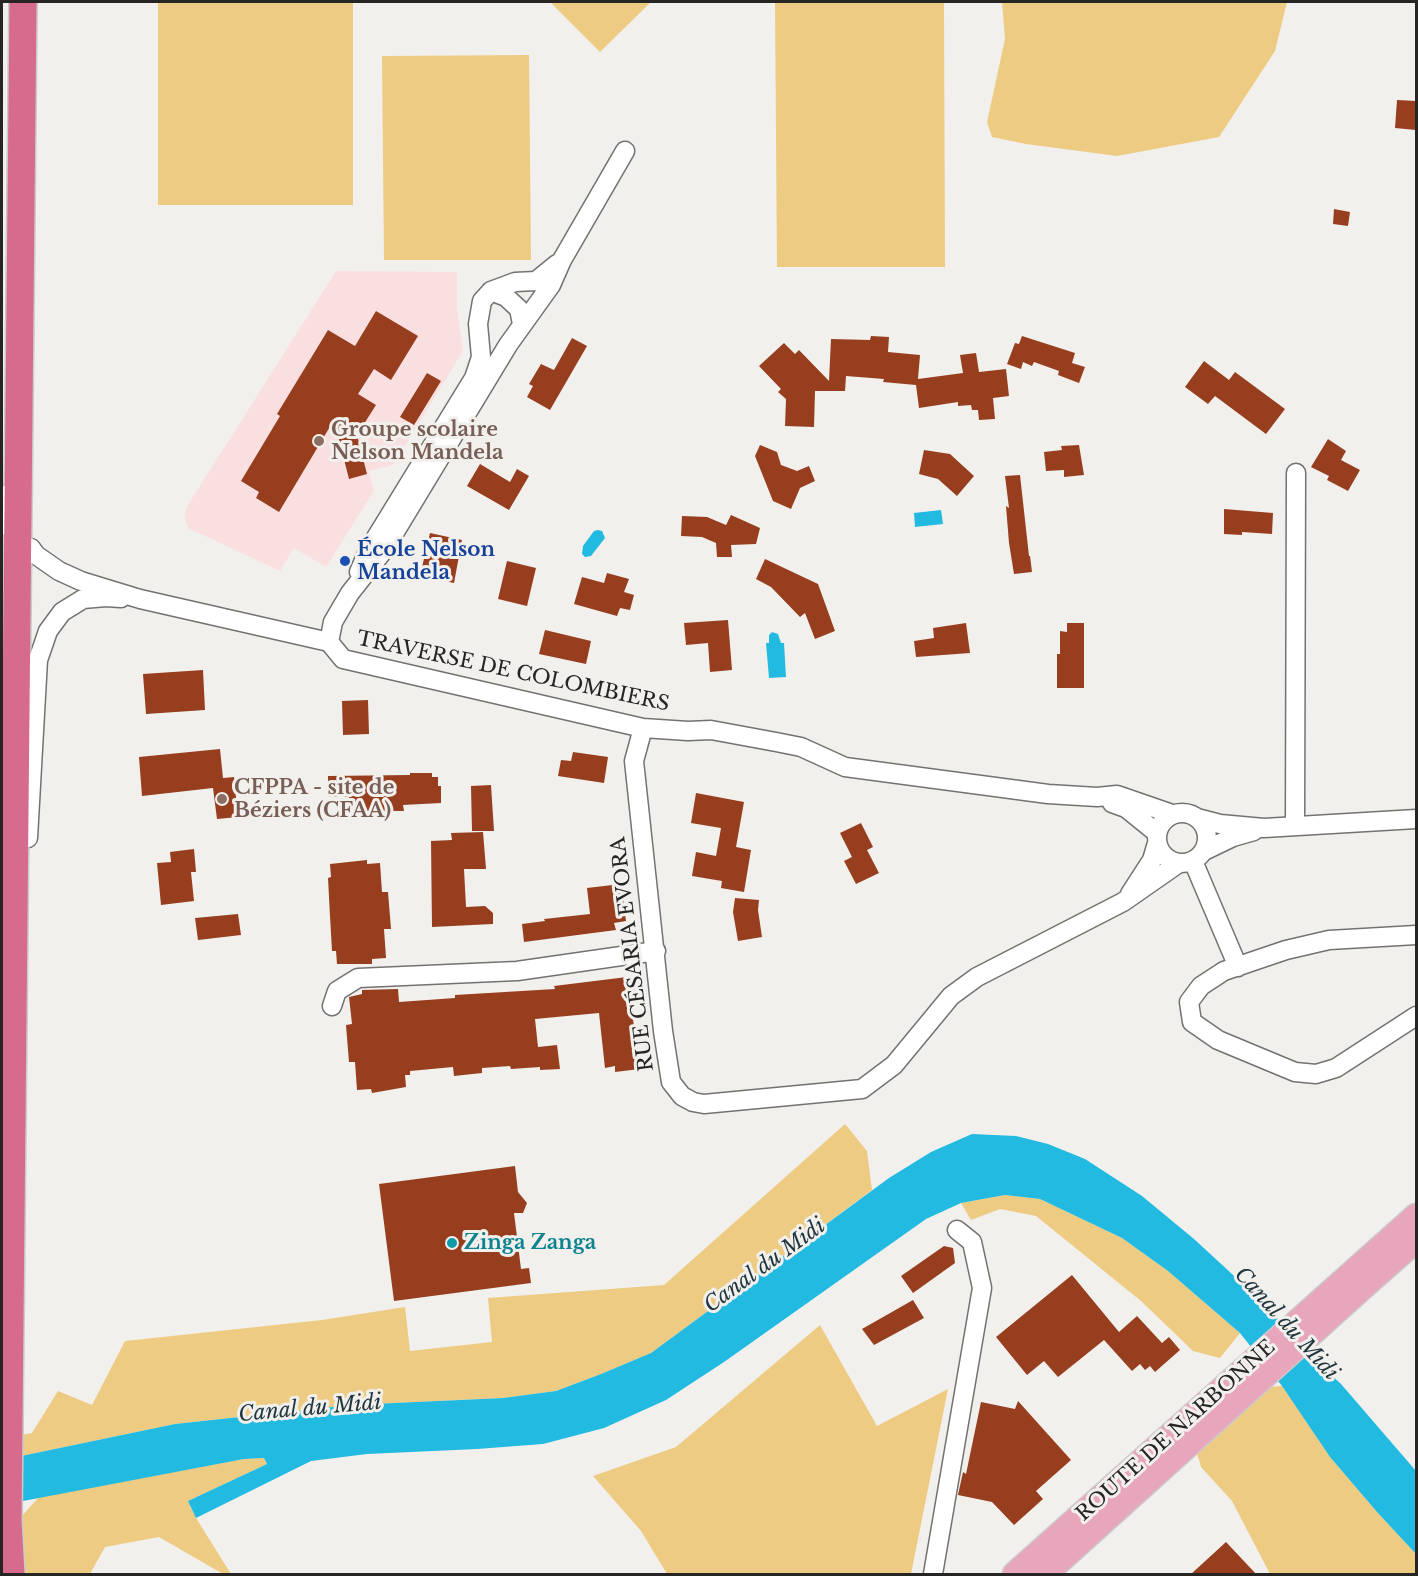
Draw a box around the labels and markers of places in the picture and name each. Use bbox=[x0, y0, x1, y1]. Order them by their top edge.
place label: Groupe scolaire Nelson Mandela bbox=[331, 418, 504, 465]
marker: Groupe scolaire Nelson Mandela bbox=[312, 434, 326, 448]
place label: École Nelson Mandela bbox=[357, 538, 495, 585]
marker: École Nelson Mandela bbox=[338, 554, 352, 568]
place label: CFPPA - site de Béziers (CFAA) bbox=[234, 776, 394, 823]
marker: CFPPA - site de Béziers (CFAA) bbox=[215, 792, 229, 806]
place label: Zinga Zanga bbox=[464, 1231, 596, 1255]
marker: Zinga Zanga bbox=[445, 1236, 459, 1250]

